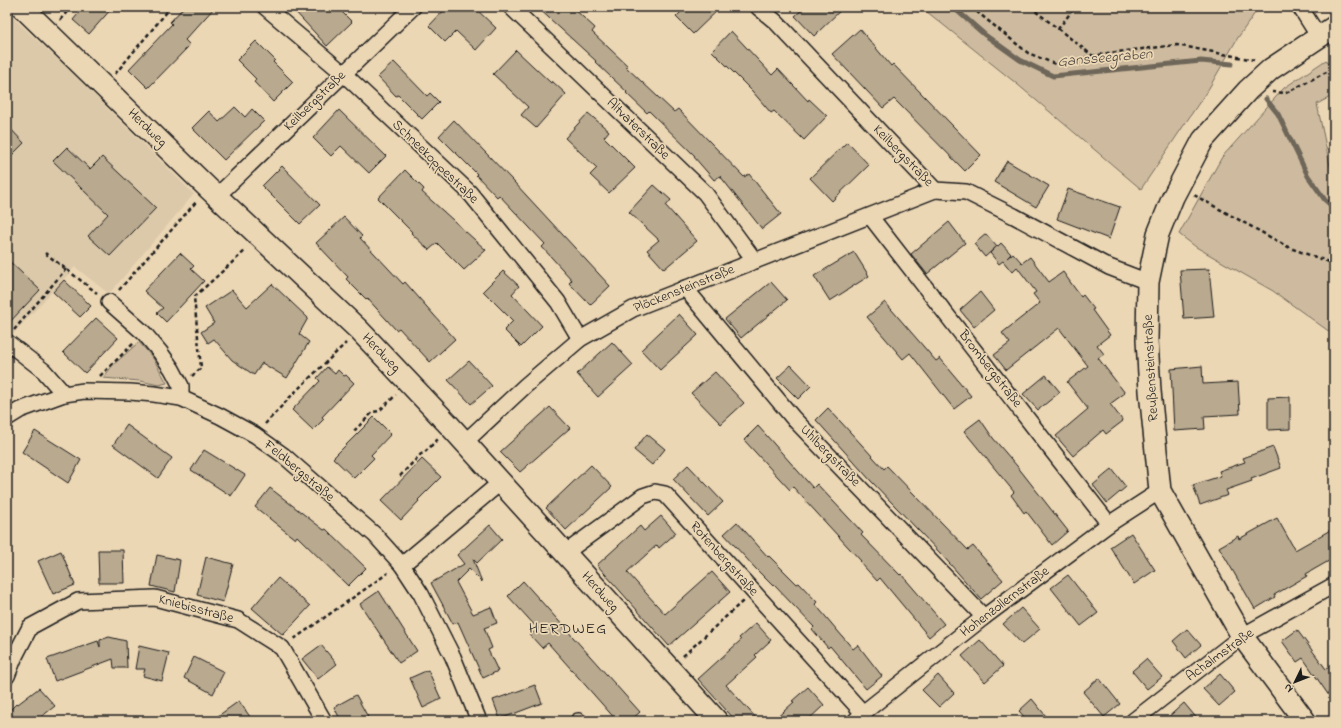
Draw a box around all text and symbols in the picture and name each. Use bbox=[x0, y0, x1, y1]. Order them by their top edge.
water label: Gansseegraben bbox=[1057, 43, 1154, 74]
street label: Keilbergstraße bbox=[279, 65, 352, 137]
street label: Altvaterstraße bbox=[601, 93, 675, 165]
street label: Herdweg bbox=[122, 104, 172, 153]
street label: Schneekoppestraße bbox=[387, 115, 484, 209]
street label: Keilbergstraße bbox=[867, 120, 939, 193]
street label: Plöckensteinstraße bbox=[630, 259, 738, 319]
street label: Reußensteinstraße bbox=[1138, 313, 1164, 422]
street label: Brombergstraße bbox=[952, 325, 1028, 414]
street label: Herdweg bbox=[356, 328, 405, 378]
street label: Uhlbergstraße bbox=[794, 420, 866, 493]
street label: Feldbergstraße bbox=[257, 434, 340, 508]
street label: Rotenbergstraße bbox=[684, 517, 764, 602]
street label: Hohenzollernstraße bbox=[956, 561, 1055, 643]
street label: Herdweg bbox=[575, 567, 624, 618]
street label: Kniebisstraße bbox=[156, 589, 237, 629]
district label: HERDWEG bbox=[529, 617, 607, 641]
street label: Achalmstraße bbox=[1182, 623, 1259, 687]
north arrow bbox=[1275, 662, 1315, 702]
text: N bbox=[1280, 680, 1297, 696]

